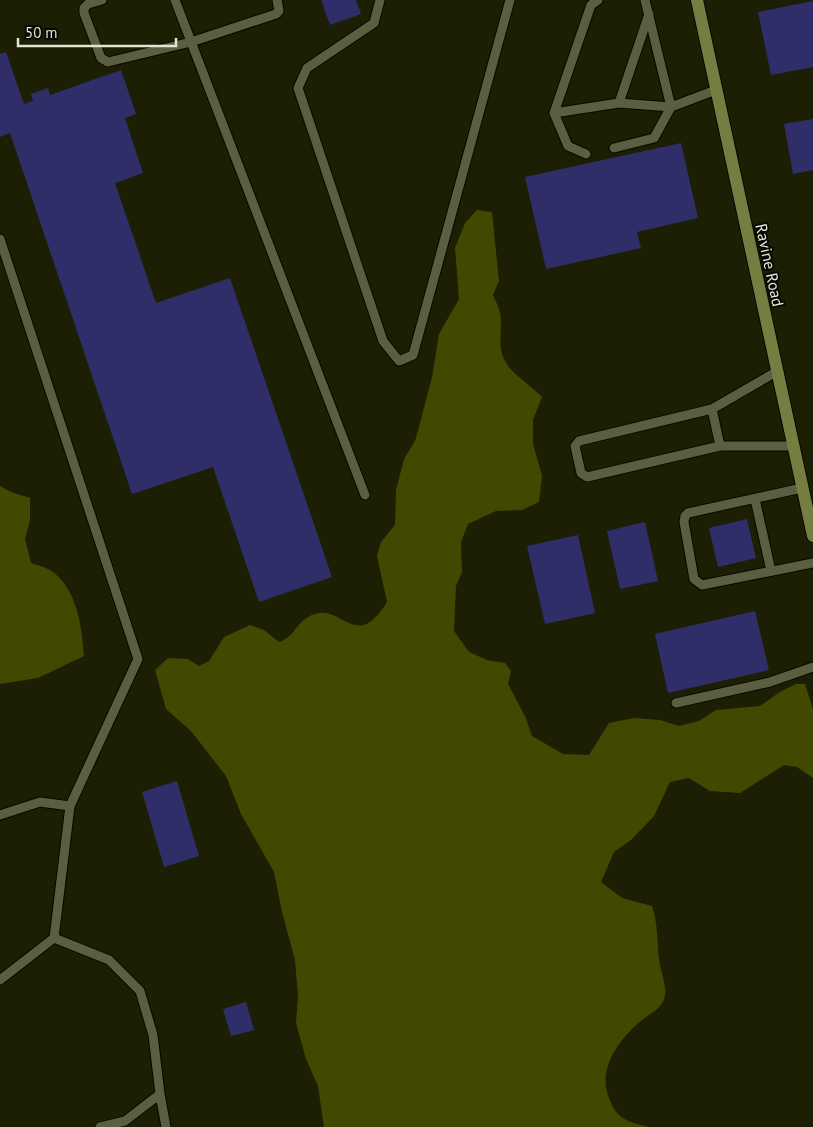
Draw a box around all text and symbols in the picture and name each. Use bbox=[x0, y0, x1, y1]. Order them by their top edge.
scale bar bbox=[18, 15, 175, 47]
text: 50 m bbox=[25, 23, 58, 42]
street label: Ravine Road bbox=[751, 222, 789, 308]

